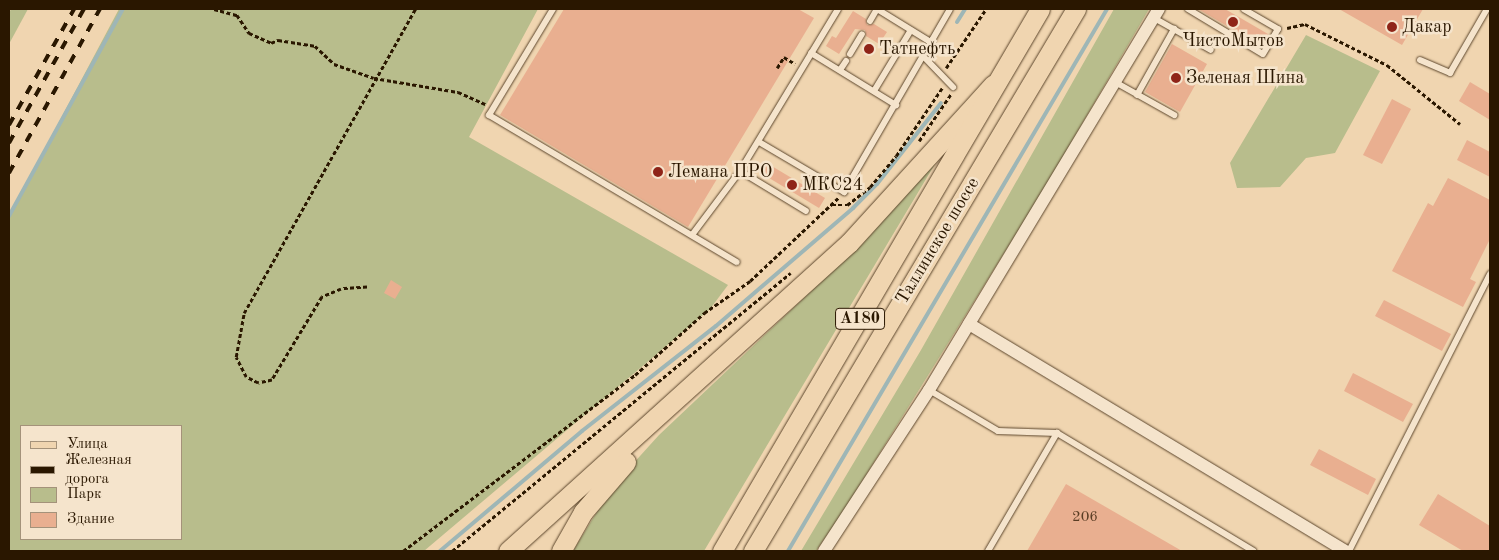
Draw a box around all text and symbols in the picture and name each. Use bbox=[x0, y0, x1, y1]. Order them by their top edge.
marker: ЧистоМытов bbox=[1227, 16, 1239, 28]
place label: Дакар bbox=[1402, 16, 1451, 38]
marker: Дакар bbox=[1386, 21, 1398, 33]
place label: ЧистоМытов bbox=[1182, 30, 1284, 52]
place label: Татнефть bbox=[879, 38, 955, 60]
marker: Татнефть bbox=[863, 43, 875, 55]
place label: Зеленая Шина bbox=[1186, 67, 1304, 89]
marker: Зеленая Шина bbox=[1170, 72, 1182, 84]
place label: Лемана ПРО bbox=[668, 161, 772, 183]
marker: Лемана ПРО bbox=[652, 166, 664, 178]
place label: МКС24 bbox=[802, 174, 863, 196]
street label: Таллинское шоссе bbox=[892, 174, 984, 308]
marker: МКС24 bbox=[786, 179, 798, 191]
road number: A180 bbox=[835, 306, 885, 332]
legend bbox=[20, 425, 182, 540]
text: Улица bbox=[67, 437, 108, 452]
text: Железная дорога bbox=[65, 453, 132, 487]
text: Парк bbox=[67, 487, 102, 502]
house number: 206 bbox=[1072, 509, 1098, 527]
text: Здание bbox=[67, 512, 114, 527]

